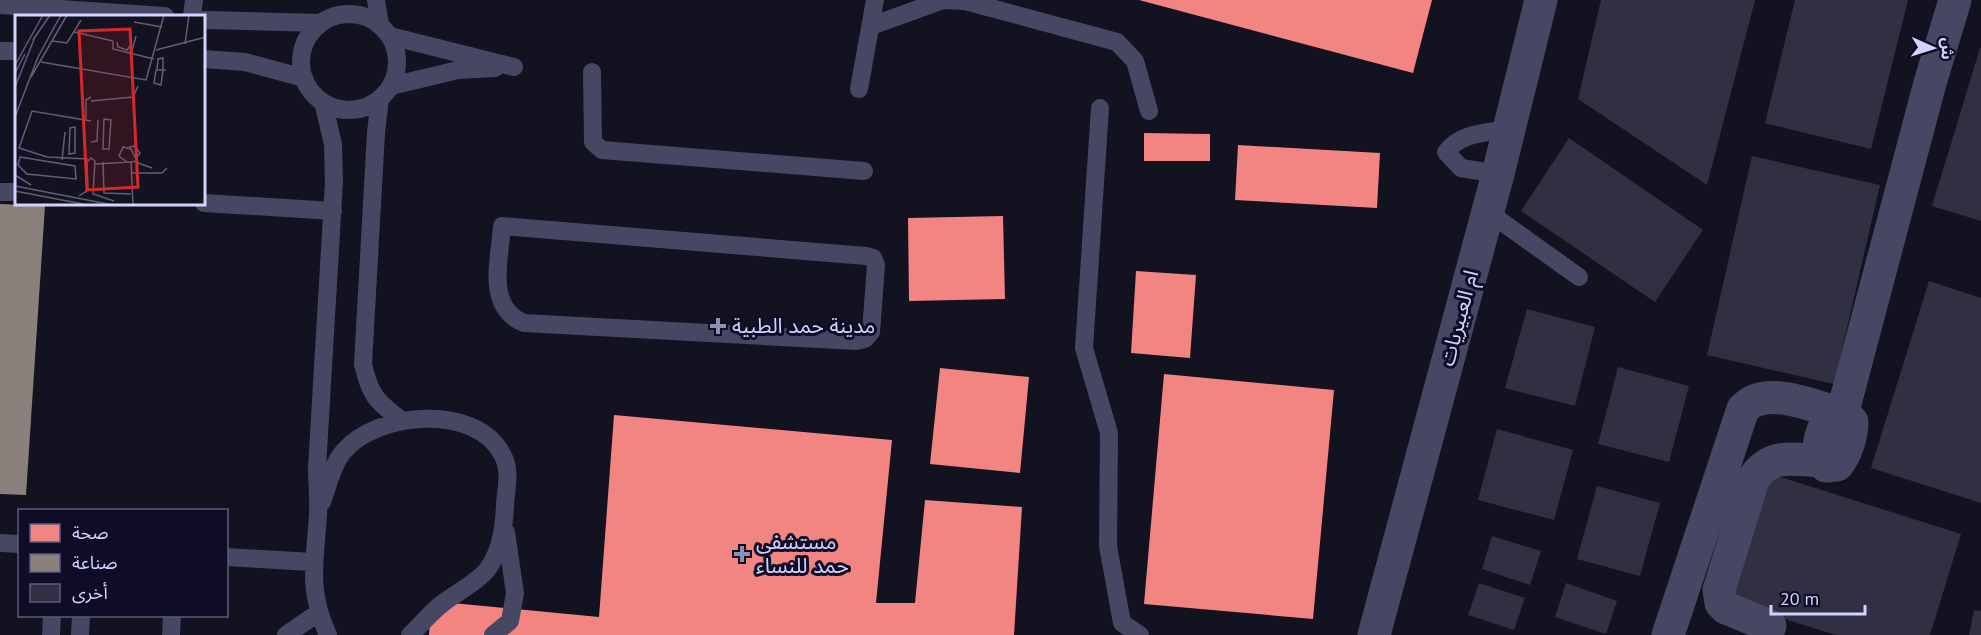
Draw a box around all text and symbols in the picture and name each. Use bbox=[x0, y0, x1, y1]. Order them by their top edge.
inset map bbox=[15, 15, 206, 206]
north arrow bbox=[1903, 18, 1963, 78]
text: ش bbox=[1937, 37, 1959, 60]
street label: ام العبيريات bbox=[1433, 267, 1487, 370]
place label: مدينة حمد الطبية bbox=[732, 312, 875, 339]
marker: مدينة حمد الطبية bbox=[709, 317, 727, 335]
legend bbox=[18, 509, 228, 617]
text: صحة bbox=[72, 521, 108, 544]
place label: مستشفى حمد للنساء bbox=[756, 528, 849, 579]
marker: مستشفى حمد للنساء bbox=[733, 545, 751, 563]
text: صناعة bbox=[72, 551, 117, 574]
scale bar bbox=[1771, 578, 1866, 616]
text: أخرى bbox=[72, 581, 108, 604]
text: 20 m bbox=[1780, 587, 1819, 610]

